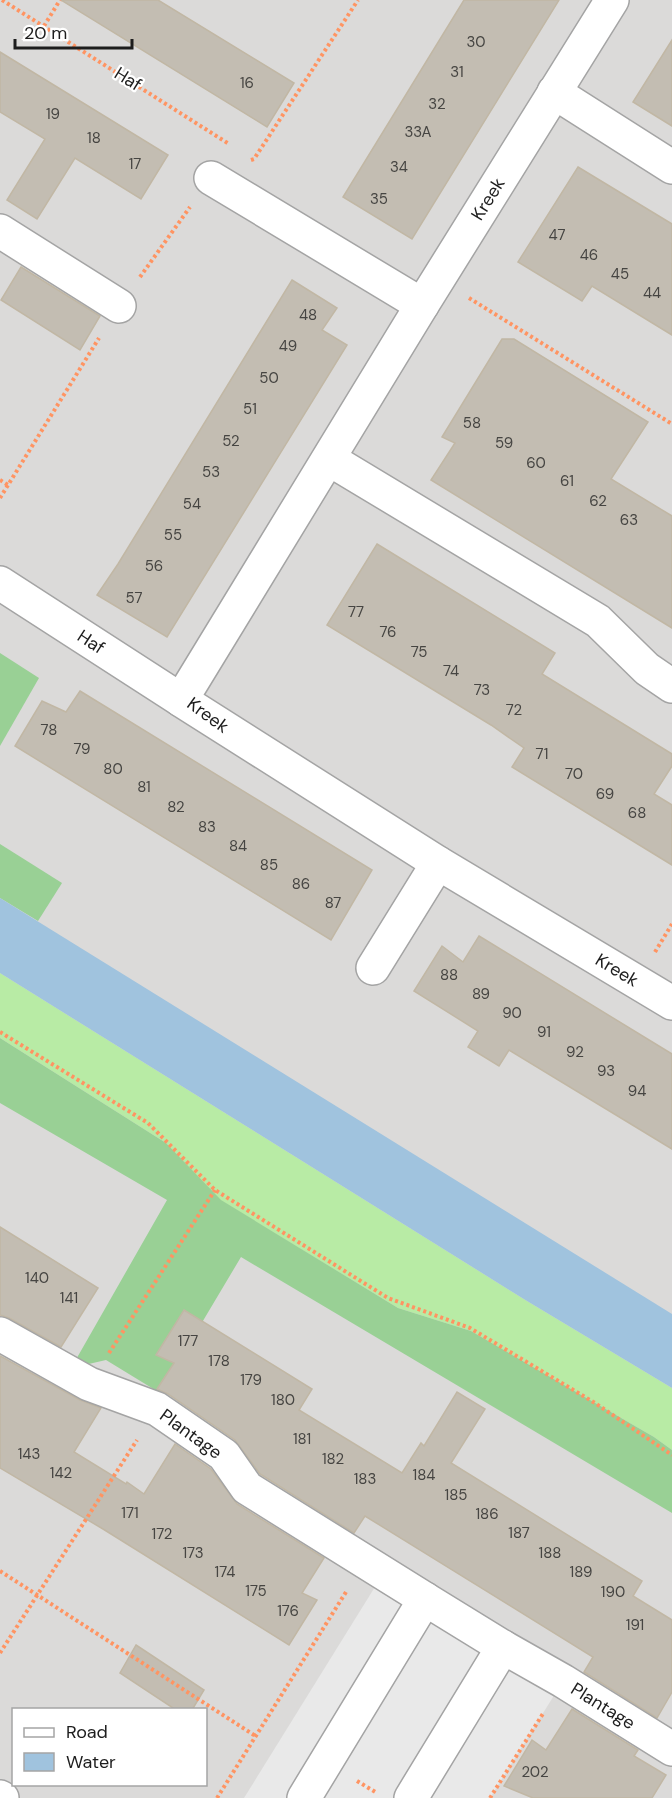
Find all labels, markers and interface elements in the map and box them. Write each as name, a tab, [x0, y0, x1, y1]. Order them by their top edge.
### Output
scale bar	[15, 12, 132, 50]
text: 20 m	[24, 21, 67, 45]
house number: 30	[466, 32, 486, 52]
street label: Haf	[110, 61, 146, 97]
house number: 31	[450, 62, 464, 82]
house number: 16	[240, 73, 254, 93]
house number: 32	[428, 94, 446, 114]
house number: 19	[46, 104, 60, 124]
house number: 33A	[404, 122, 432, 142]
house number: 18	[87, 128, 101, 148]
house number: 17	[129, 154, 141, 174]
house number: 34	[390, 157, 408, 177]
street label: Kreek	[466, 173, 510, 225]
house number: 35	[370, 189, 388, 209]
house number: 47	[548, 225, 566, 245]
house number: 46	[580, 245, 598, 265]
house number: 45	[611, 264, 629, 284]
house number: 44	[643, 283, 661, 303]
house number: 48	[299, 305, 317, 325]
house number: 49	[279, 336, 297, 356]
house number: 50	[259, 368, 279, 388]
house number: 51	[243, 399, 257, 419]
house number: 58	[463, 413, 481, 433]
house number: 52	[222, 431, 240, 451]
house number: 59	[495, 433, 513, 453]
house number: 60	[526, 453, 546, 473]
house number: 53	[202, 462, 220, 482]
house number: 61	[560, 471, 574, 491]
house number: 62	[589, 491, 607, 511]
house number: 54	[183, 494, 201, 514]
house number: 63	[620, 510, 638, 530]
house number: 55	[164, 525, 182, 545]
house number: 56	[145, 556, 163, 576]
house number: 57	[126, 588, 142, 608]
house number: 77	[348, 602, 364, 622]
house number: 76	[379, 622, 397, 642]
street label: Haf	[73, 624, 109, 660]
house number: 75	[411, 642, 427, 662]
house number: 74	[443, 661, 459, 681]
house number: 73	[474, 680, 490, 700]
street label: Kreek	[182, 692, 234, 738]
house number: 72	[506, 700, 522, 720]
house number: 78	[41, 720, 57, 740]
house number: 79	[73, 739, 91, 759]
house number: 71	[536, 744, 548, 764]
house number: 80	[103, 759, 123, 779]
house number: 70	[565, 764, 583, 784]
house number: 81	[137, 777, 151, 797]
house number: 69	[596, 784, 614, 804]
house number: 82	[167, 797, 185, 817]
house number: 68	[628, 803, 646, 823]
house number: 83	[198, 817, 216, 837]
house number: 84	[229, 836, 247, 856]
house number: 85	[260, 855, 278, 875]
house number: 86	[292, 874, 310, 894]
house number: 87	[325, 893, 341, 913]
street label: Kreek	[591, 948, 643, 992]
house number: 88	[440, 965, 458, 985]
house number: 89	[472, 984, 490, 1004]
house number: 90	[502, 1003, 522, 1023]
house number: 91	[537, 1022, 551, 1042]
house number: 92	[566, 1042, 584, 1062]
house number: 93	[597, 1061, 615, 1081]
house number: 94	[628, 1081, 646, 1101]
house number: 140	[25, 1268, 49, 1288]
house number: 141	[60, 1288, 78, 1308]
house number: 177	[178, 1331, 198, 1351]
house number: 178	[208, 1351, 230, 1371]
house number: 179	[240, 1370, 262, 1390]
house number: 180	[271, 1390, 295, 1410]
street label: Plantage	[155, 1403, 227, 1465]
house number: 181	[293, 1429, 311, 1449]
house number: 143	[18, 1444, 40, 1464]
house number: 182	[322, 1449, 344, 1469]
house number: 142	[50, 1463, 72, 1483]
house number: 184	[413, 1465, 435, 1485]
house number: 183	[354, 1469, 376, 1489]
house number: 185	[445, 1485, 467, 1505]
house number: 171	[121, 1503, 139, 1523]
house number: 186	[475, 1504, 499, 1524]
house number: 187	[508, 1523, 530, 1543]
house number: 172	[152, 1524, 172, 1544]
house number: 173	[182, 1543, 204, 1563]
house number: 188	[539, 1543, 561, 1563]
house number: 174	[215, 1562, 235, 1582]
house number: 189	[570, 1562, 592, 1582]
house number: 175	[245, 1581, 267, 1601]
house number: 190	[601, 1582, 625, 1602]
house number: 176	[277, 1601, 299, 1621]
house number: 191	[626, 1615, 644, 1635]
street label: Plantage	[566, 1677, 640, 1735]
legend	[12, 1708, 207, 1786]
text: Road	[66, 1720, 108, 1744]
text: Water	[66, 1750, 116, 1774]
house number: 202	[521, 1762, 549, 1782]

